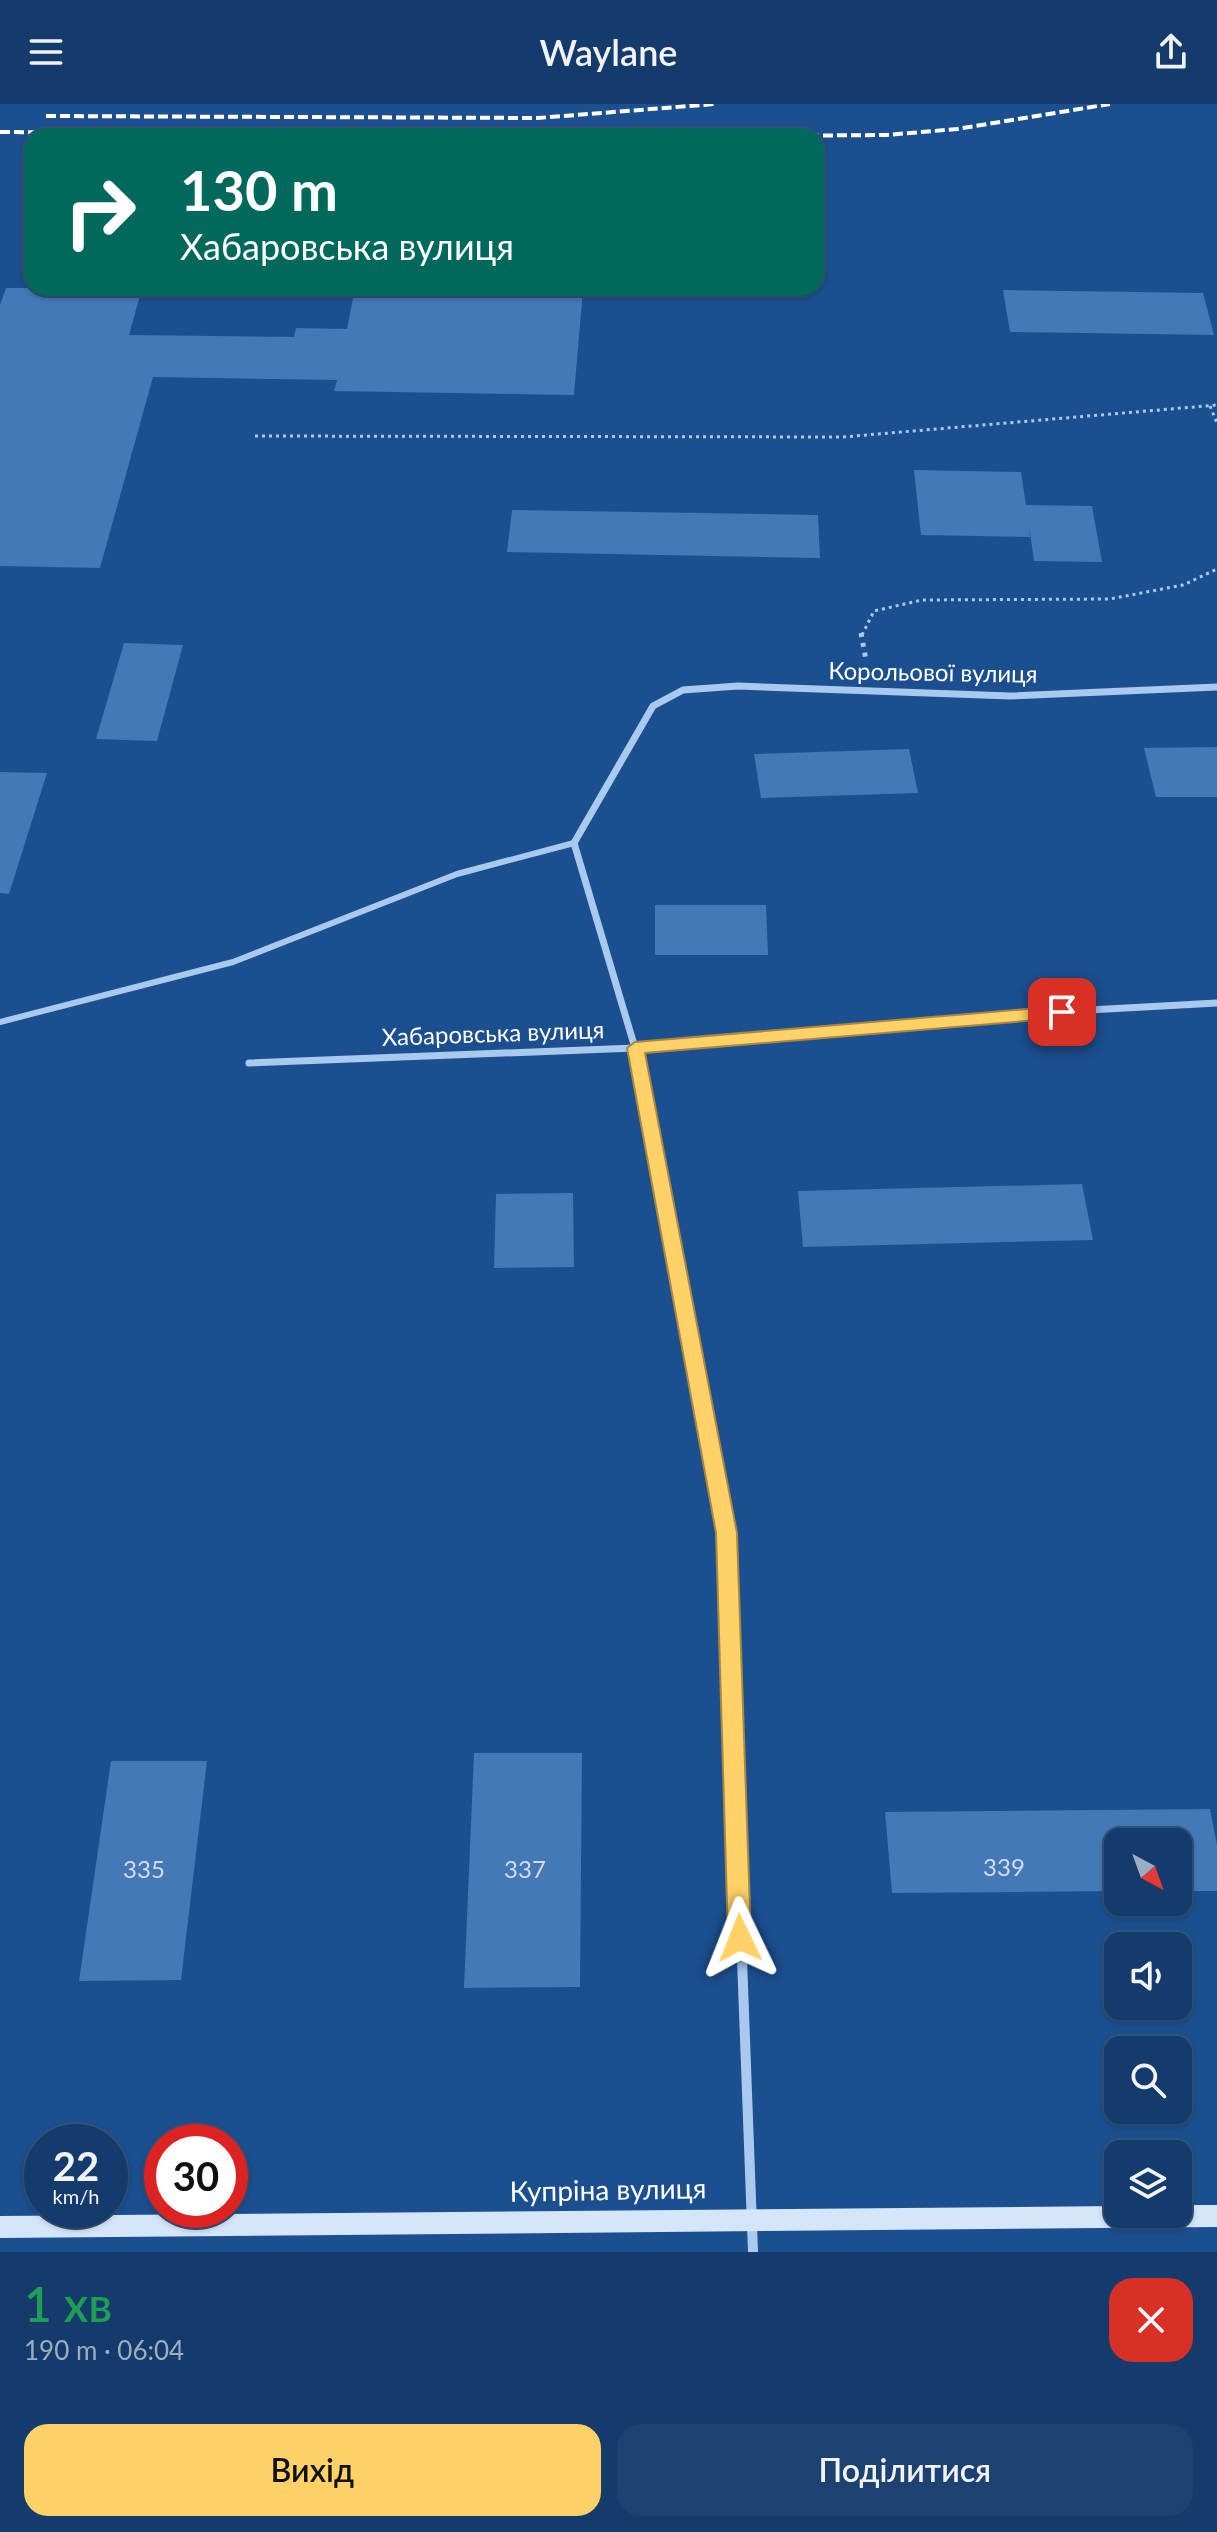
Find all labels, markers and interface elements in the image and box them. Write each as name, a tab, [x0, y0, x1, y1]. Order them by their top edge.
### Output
icon: menu	[24, 30, 68, 74]
text: Waylane	[540, 30, 677, 74]
icon: share	[1149, 30, 1193, 74]
text: 130 m	[180, 156, 338, 223]
icon: right	[48, 160, 152, 264]
text: Хабаровська вулиця	[180, 224, 514, 268]
street label: Корольової вулиця	[828, 655, 1038, 688]
pin	[1028, 978, 1096, 1046]
icon: arrive	[1040, 990, 1084, 1034]
street label: Хабаровська вулиця	[381, 1014, 605, 1051]
north arrow	[1104, 1828, 1192, 1916]
map controls	[1104, 1828, 1192, 2228]
house number: 339	[983, 1852, 1025, 1881]
house number: 335	[123, 1854, 165, 1883]
house number: 337	[504, 1854, 546, 1883]
position arrow	[698, 1896, 782, 1980]
button: sound	[1104, 1932, 1192, 2020]
button: search	[1104, 2036, 1192, 2124]
speed limit sign: 30	[144, 2124, 248, 2228]
button: layers	[1104, 2140, 1192, 2228]
text: 22	[53, 2142, 99, 2190]
street label: Купріна вулиця	[509, 2170, 707, 2208]
text: km/h	[53, 2184, 99, 2208]
text: 1 хв	[24, 2275, 112, 2332]
button: close	[1109, 2278, 1193, 2362]
text: 190 m · 06:04	[24, 2334, 184, 2366]
button: Вихід	[24, 2424, 601, 2516]
button: Поділитися	[617, 2424, 1193, 2516]

